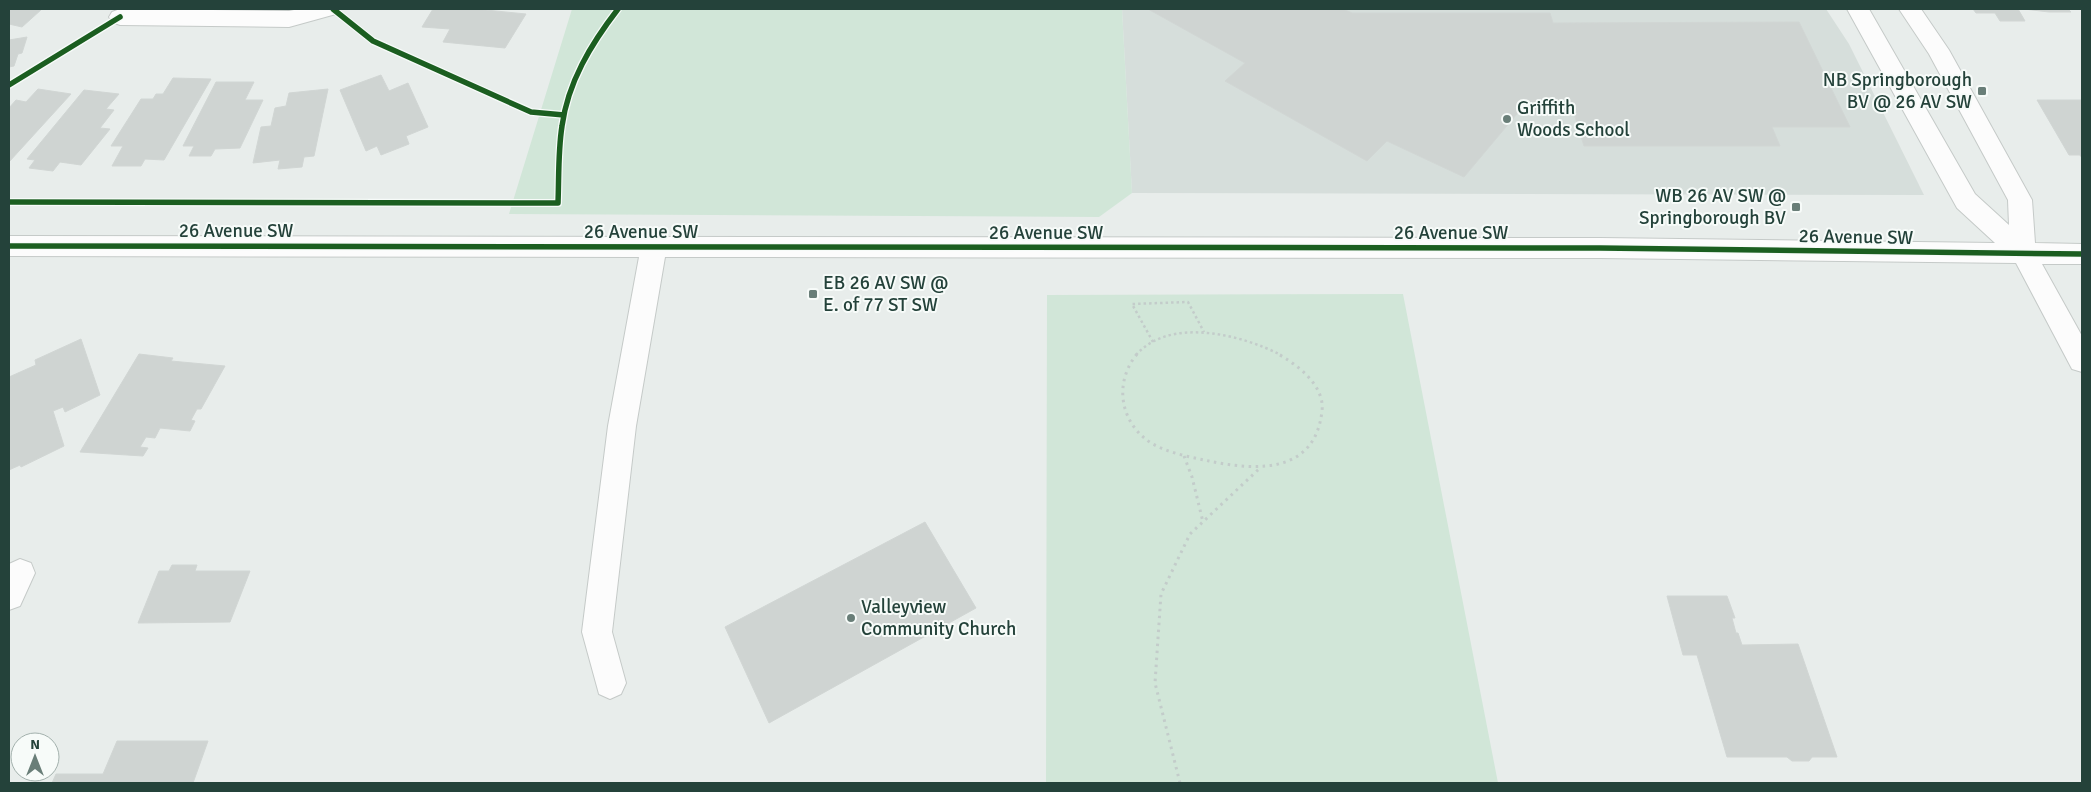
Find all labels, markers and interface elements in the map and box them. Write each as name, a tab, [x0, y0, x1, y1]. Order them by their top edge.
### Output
place label: NB Springborough BV @ 26 AV SW	[1823, 68, 1972, 114]
marker: NB Springborough BV @ 26 AV SW	[1976, 85, 1988, 97]
place label: Griffith Woods School	[1517, 96, 1630, 142]
marker: Griffith Woods School	[1501, 113, 1513, 125]
place label: WB 26 AV SW @ Springborough BV	[1639, 184, 1786, 230]
marker: WB 26 AV SW @ Springborough BV	[1790, 201, 1802, 213]
street label: 26 Avenue SW	[179, 219, 293, 243]
street label: 26 Avenue SW	[584, 220, 698, 244]
street label: 26 Avenue SW	[989, 221, 1103, 245]
street label: 26 Avenue SW	[1394, 221, 1508, 245]
street label: 26 Avenue SW	[1798, 224, 1914, 250]
place label: EB 26 AV SW @ E. of 77 ST SW	[823, 271, 948, 317]
marker: EB 26 AV SW @ E. of 77 ST SW	[807, 288, 819, 300]
place label: Valleyview Community Church	[861, 595, 1016, 641]
marker: Valleyview Community Church	[845, 612, 857, 624]
north arrow	[10, 732, 60, 782]
text: N	[30, 736, 40, 753]

